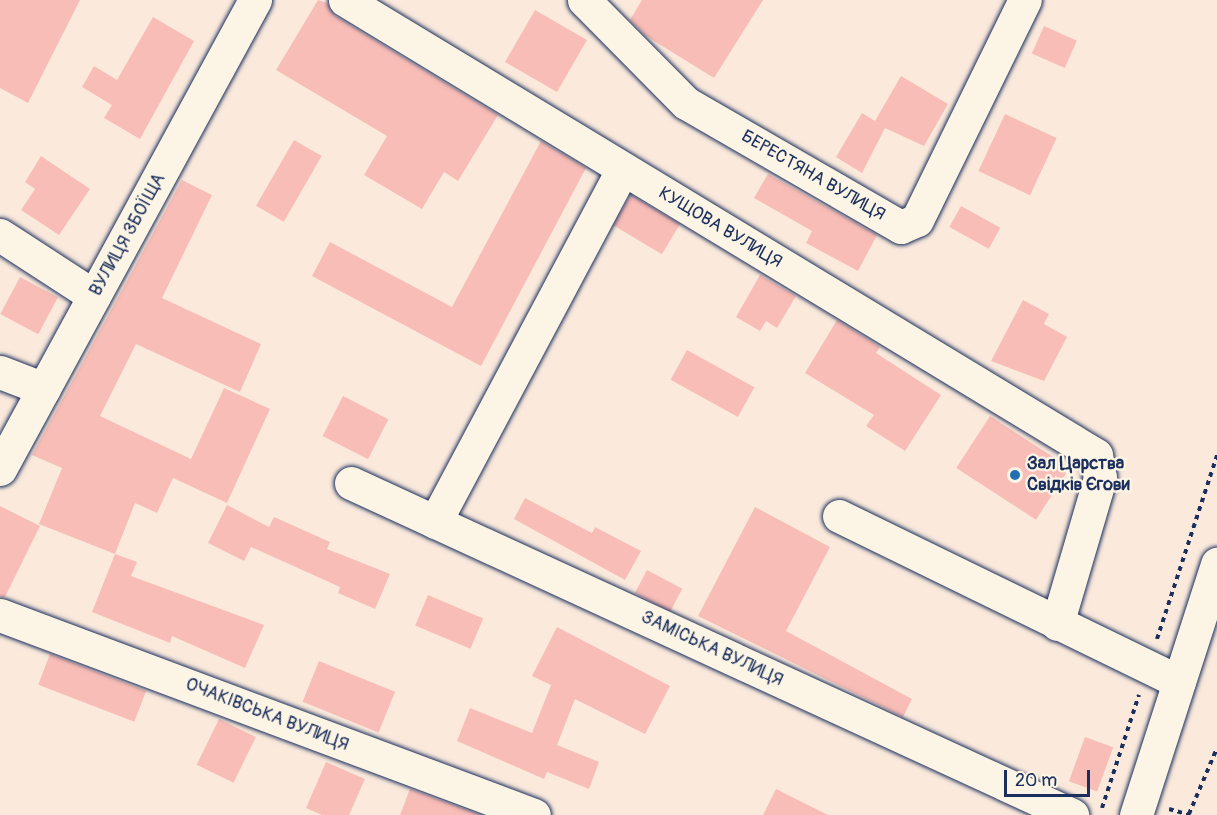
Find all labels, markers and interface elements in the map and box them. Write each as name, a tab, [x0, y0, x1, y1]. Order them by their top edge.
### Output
street label: БЕРЕСТЯНА ВУЛИЦЯ	[737, 126, 889, 226]
street label: ВУЛИЦЯ ЗБОЇЩА	[85, 170, 171, 300]
street label: КУЩОВА ВУЛИЦЯ	[654, 183, 786, 273]
place label: Зал Царства Свідків Єгови	[1027, 454, 1130, 496]
marker: Зал Царства Свідків Єгови	[1008, 468, 1022, 482]
street label: ЗАМІСЬКА ВУЛИЦЯ	[638, 607, 786, 691]
street label: ОЧАКІВСЬКА ВУЛИЦЯ	[182, 674, 352, 756]
scale bar	[1007, 758, 1092, 796]
text: 20 m	[1015, 769, 1057, 792]

